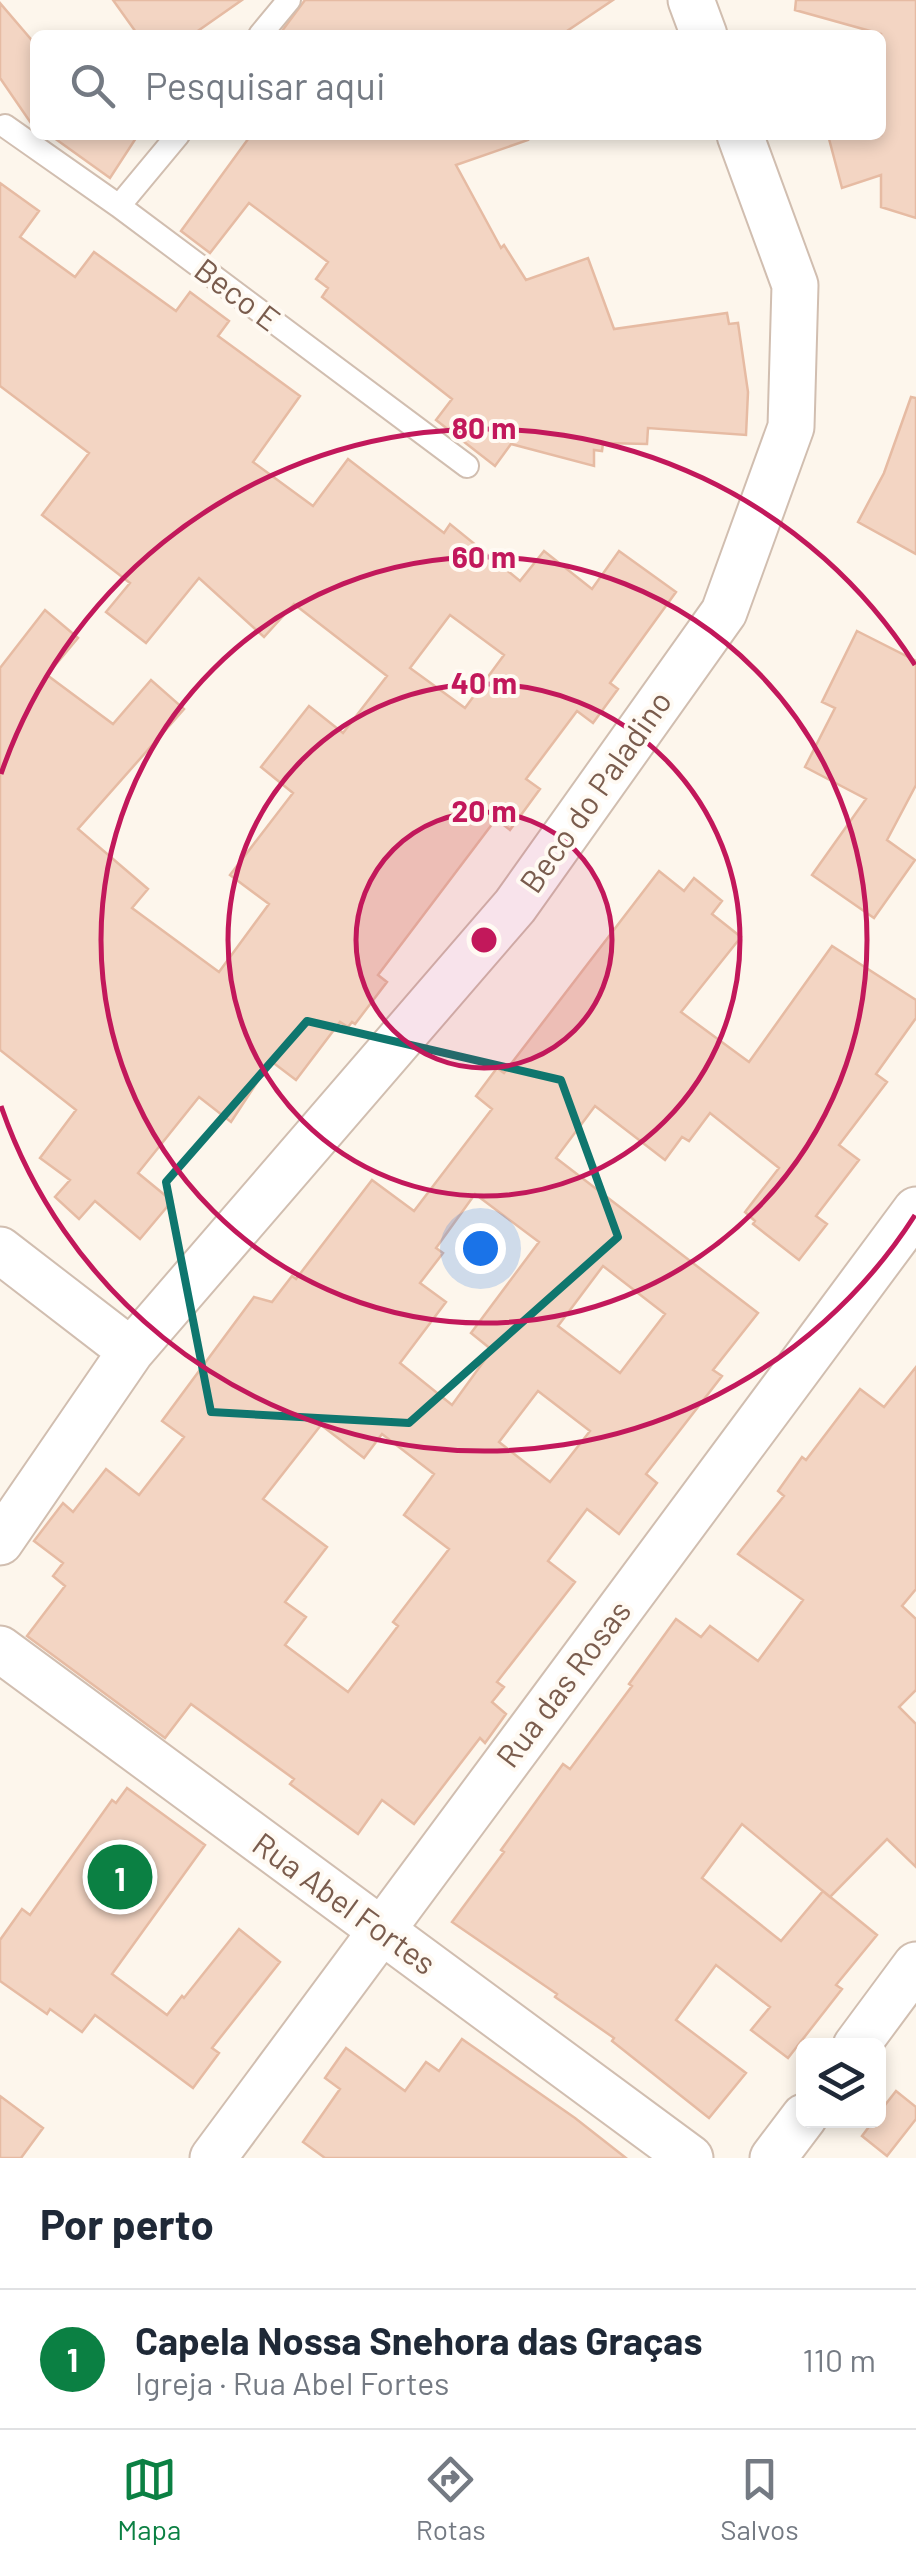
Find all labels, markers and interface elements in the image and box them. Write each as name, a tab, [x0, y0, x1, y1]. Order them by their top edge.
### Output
search box	[30, 30, 886, 140]
icon: search	[65, 58, 120, 113]
text: Pesquisar aqui	[145, 62, 386, 108]
street label: Beco E	[188, 249, 288, 338]
text: 80 m	[452, 409, 516, 445]
text: 60 m	[452, 538, 516, 574]
text: 40 m	[451, 664, 517, 700]
street label: Beco do Paladino	[511, 683, 678, 899]
text: 20 m	[452, 792, 516, 828]
centre of rings	[466, 922, 502, 958]
your location	[455, 1223, 506, 1274]
street label: Rua das Rosas	[487, 1592, 638, 1774]
street label: Rua Abel Fortes	[246, 1823, 444, 1981]
pin: 1	[88, 1840, 152, 1914]
map controls	[796, 2038, 886, 2128]
button: layers	[796, 2038, 886, 2128]
text: Por perto	[40, 2198, 214, 2248]
text: Capela Nossa Snehora das Graças	[135, 2317, 703, 2363]
text: 1	[67, 2340, 78, 2378]
text: 110 m	[803, 2340, 876, 2378]
text: Igreja · Rua Abel Fortes	[135, 2363, 449, 2401]
tab: Mapa	[117, 2452, 181, 2546]
tab: Rotas	[416, 2452, 486, 2546]
tab: Salvos	[720, 2452, 799, 2546]

